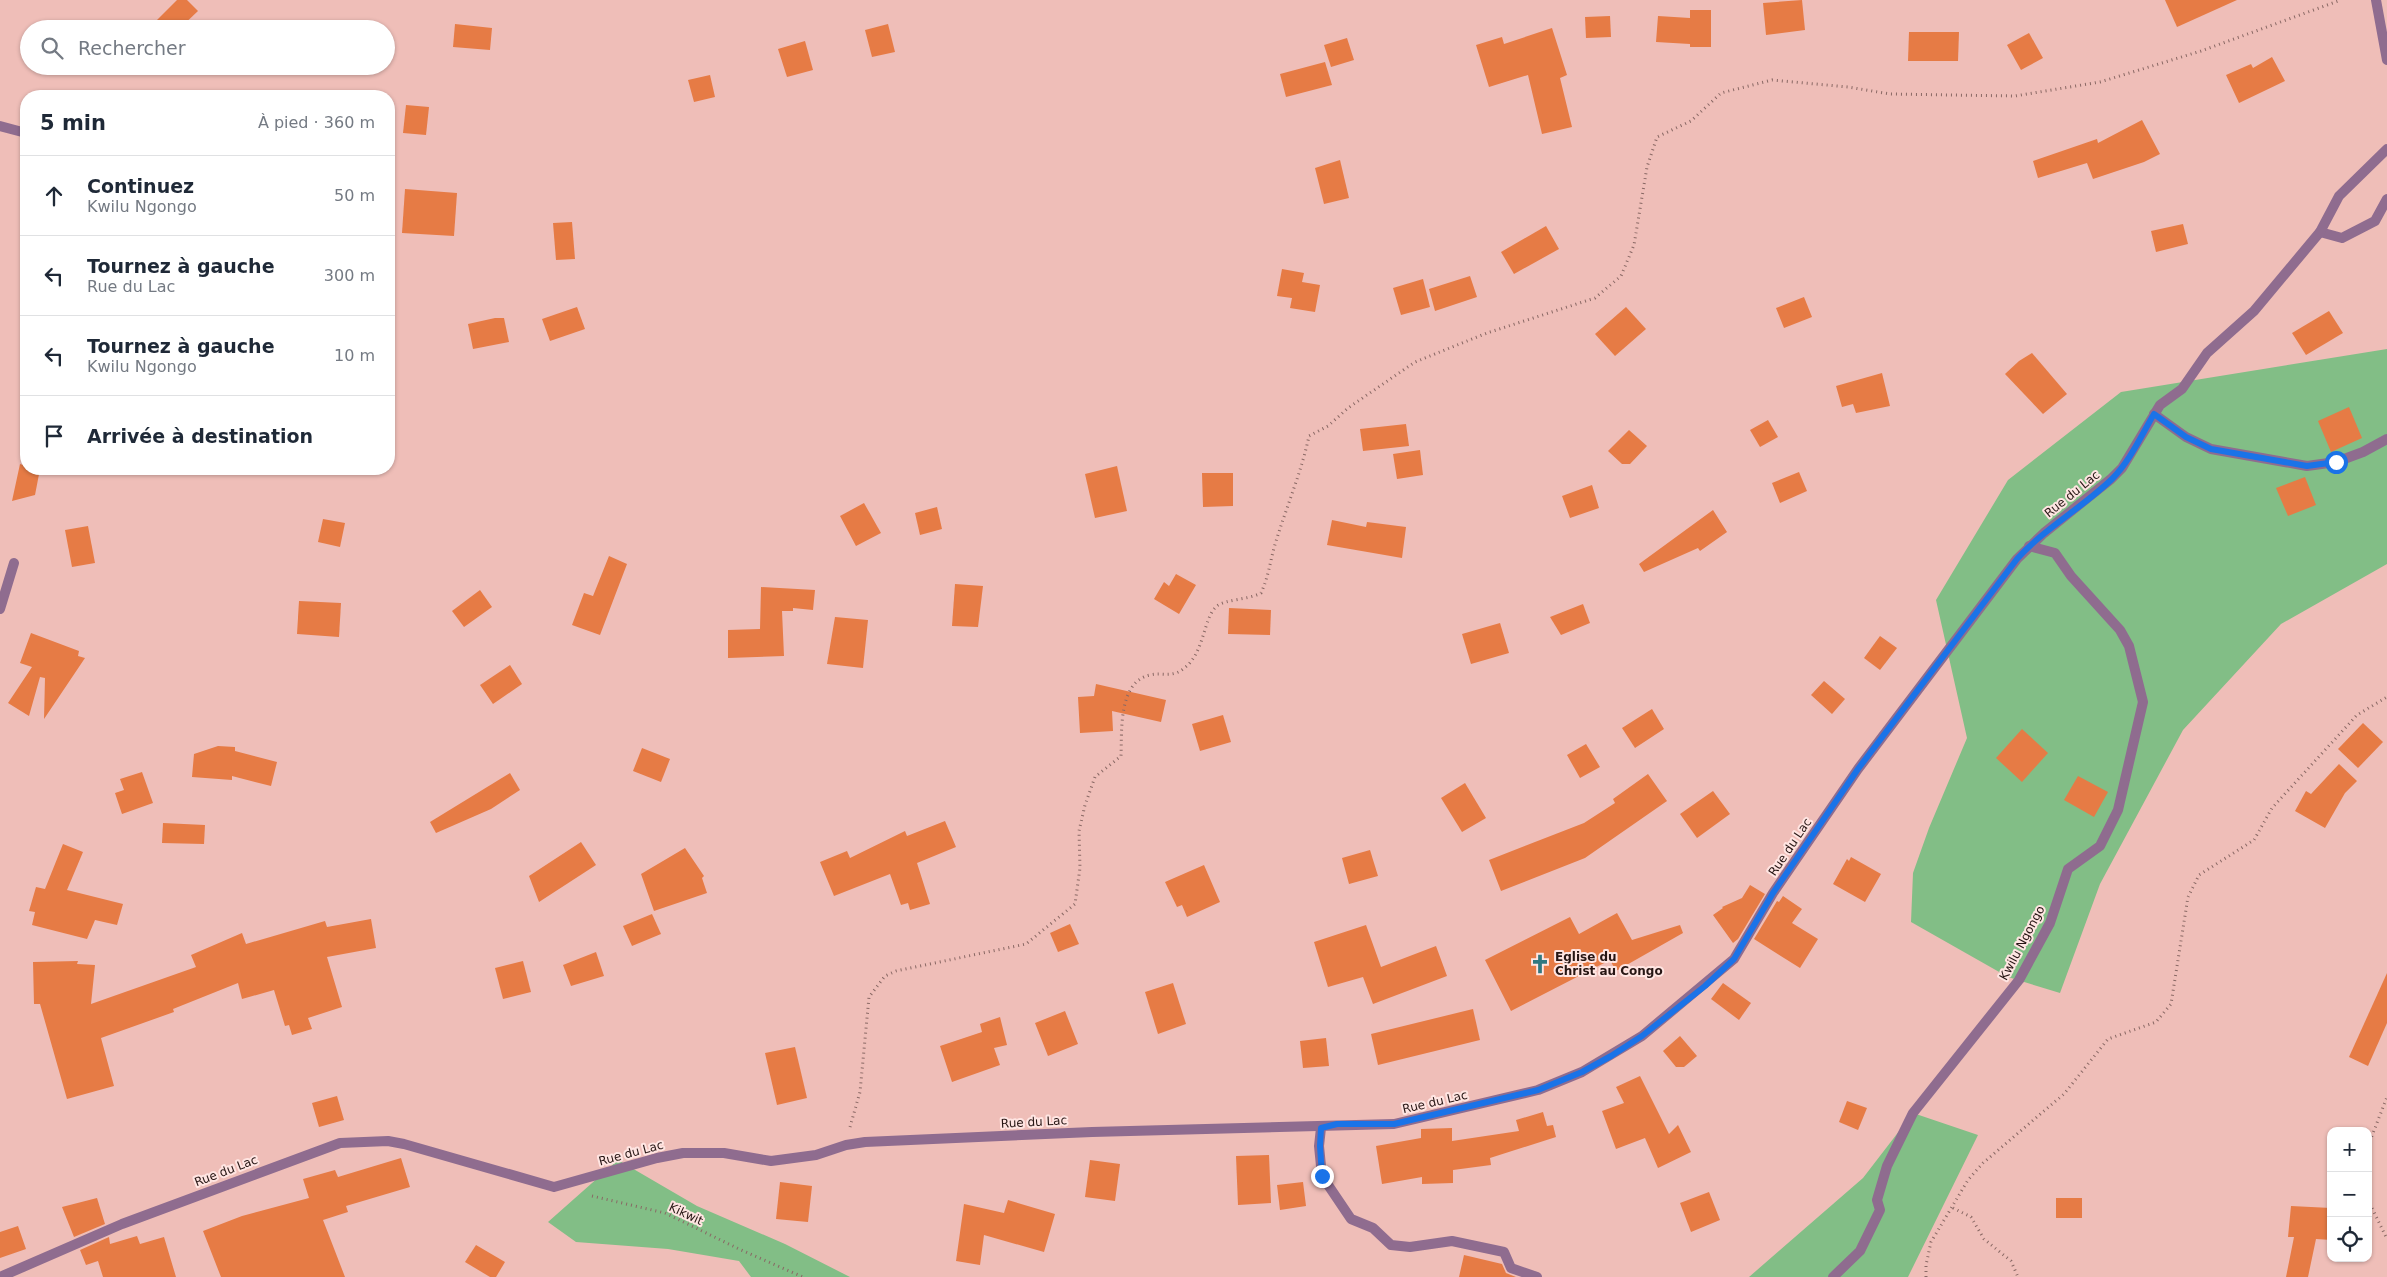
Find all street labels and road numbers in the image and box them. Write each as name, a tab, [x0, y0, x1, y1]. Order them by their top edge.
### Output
street label: Rue du Lac	[2042, 468, 2102, 520]
street label: Rue du Lac	[1766, 816, 1814, 878]
street label: Kwilu Ngongo	[1997, 903, 2047, 983]
street label: Rue du Lac	[1401, 1088, 1469, 1116]
street label: Rue du Lac	[1001, 1113, 1067, 1131]
street label: Rue du Lac	[597, 1138, 665, 1168]
street label: Rue du Lac	[193, 1153, 259, 1189]
street label: Kikwit	[667, 1200, 706, 1228]

